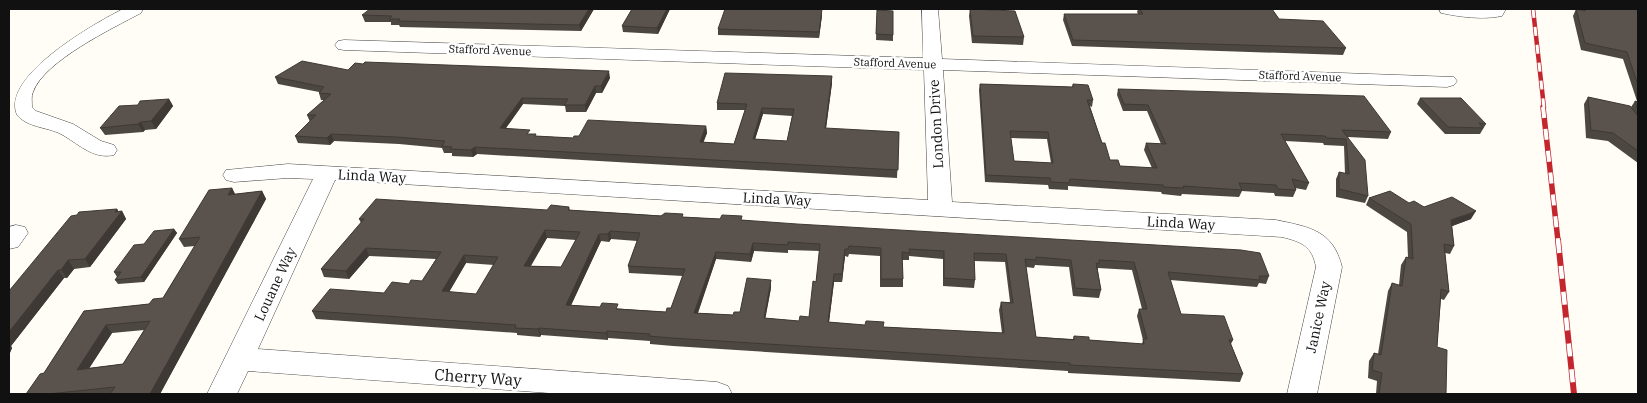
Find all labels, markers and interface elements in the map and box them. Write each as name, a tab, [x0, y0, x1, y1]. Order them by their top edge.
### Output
street label: Stafford Avenue	[448, 42, 532, 58]
street label: Stafford Avenue	[853, 55, 937, 71]
street label: Stafford Avenue	[1258, 68, 1342, 84]
street label: London Drive	[925, 79, 947, 169]
street label: Linda Way	[337, 165, 407, 187]
street label: Linda Way	[742, 188, 812, 210]
street label: Linda Way	[1146, 212, 1216, 234]
street label: Louane Way	[250, 244, 300, 324]
street label: Janice Way	[1302, 279, 1334, 355]
street label: Cherry Way	[434, 364, 523, 390]

